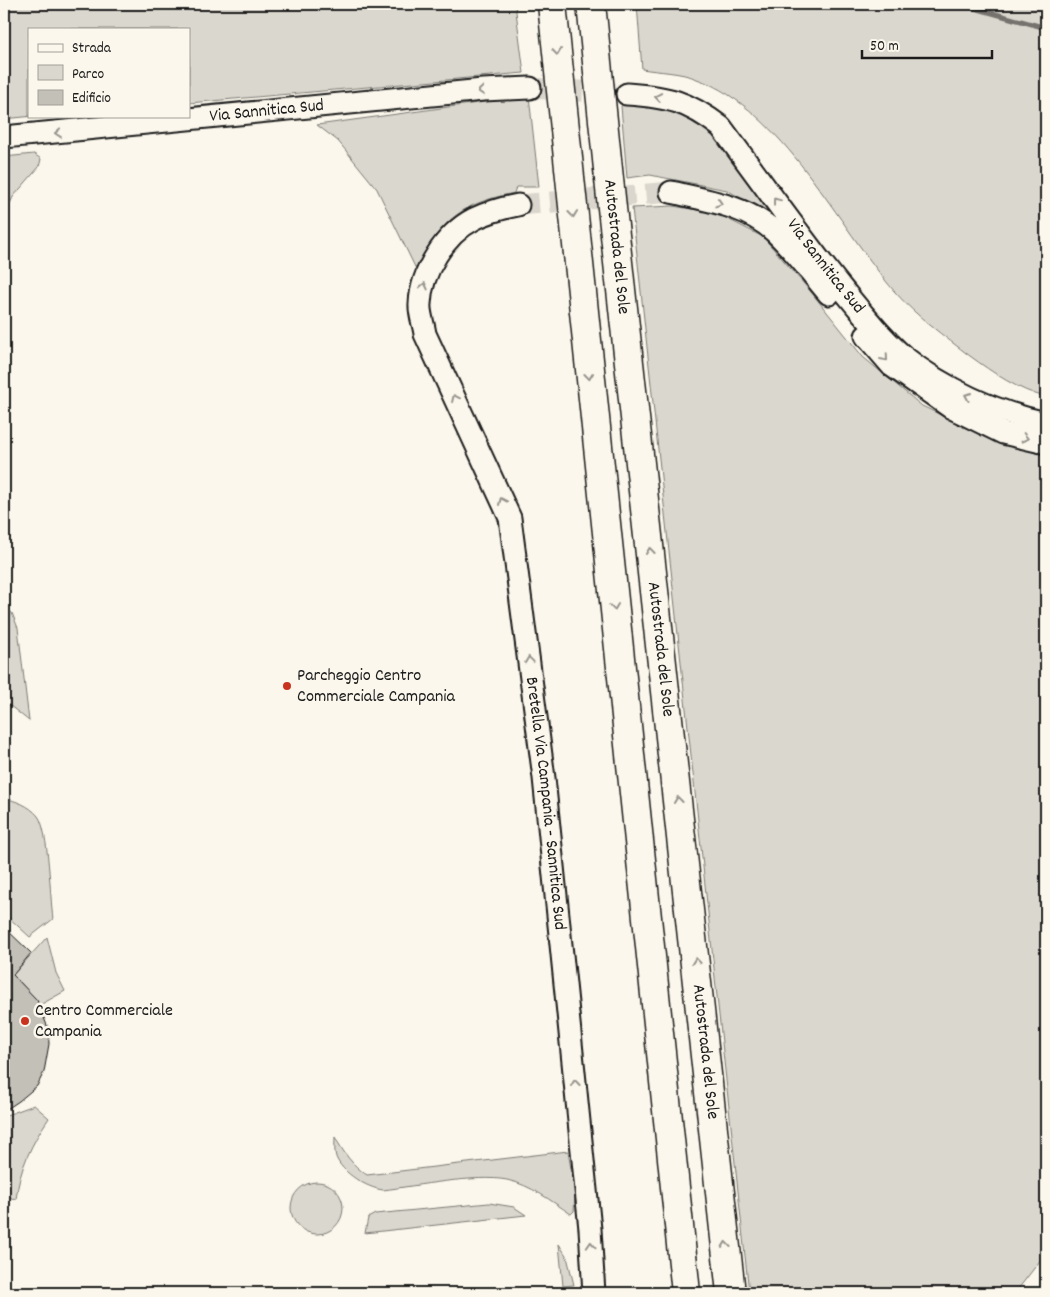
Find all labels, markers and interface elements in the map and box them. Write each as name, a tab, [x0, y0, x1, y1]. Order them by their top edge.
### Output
legend	[28, 28, 190, 118]
scale bar	[862, 28, 992, 60]
text: 50 m	[870, 36, 899, 58]
text: Strada	[72, 38, 112, 60]
one-way arrow	[551, 49, 562, 57]
text: Parco	[72, 64, 104, 86]
one-way arrow	[477, 85, 485, 96]
text: Edificio	[72, 88, 111, 110]
street label: Via Sannitica Sud	[208, 93, 325, 129]
one-way arrow	[654, 93, 663, 103]
one-way arrow	[54, 127, 62, 138]
street label: Autostrada del Sole	[597, 178, 636, 316]
one-way arrow	[714, 197, 722, 207]
one-way arrow	[773, 198, 781, 207]
one-way arrow	[567, 210, 578, 218]
street label: Via Sannitica Sud	[780, 214, 870, 319]
one-way arrow	[418, 282, 429, 291]
one-way arrow	[879, 353, 888, 362]
one-way arrow	[584, 372, 595, 380]
one-way arrow	[964, 391, 973, 402]
one-way arrow	[451, 394, 461, 403]
one-way arrow	[1020, 432, 1029, 443]
one-way arrow	[498, 497, 509, 506]
one-way arrow	[645, 547, 656, 555]
street label: Autostrada del Sole	[640, 580, 680, 718]
one-way arrow	[608, 603, 619, 611]
one-way arrow	[524, 656, 534, 665]
place label: Parcheggio Centro Commerciale Campania	[297, 664, 456, 710]
street label: Bretella Via Campania - Sannitica Sud	[518, 675, 572, 931]
marker: Parcheggio Centro Commerciale Campania	[281, 680, 293, 692]
one-way arrow	[673, 796, 684, 804]
one-way arrow	[691, 957, 702, 965]
street label: Autostrada del Sole	[685, 983, 725, 1121]
place label: Centro Commerciale Campania	[35, 999, 173, 1045]
marker: Centro Commerciale Campania	[19, 1015, 31, 1027]
one-way arrow	[570, 1079, 581, 1087]
one-way arrow	[586, 1240, 597, 1248]
one-way arrow	[721, 1240, 732, 1248]

